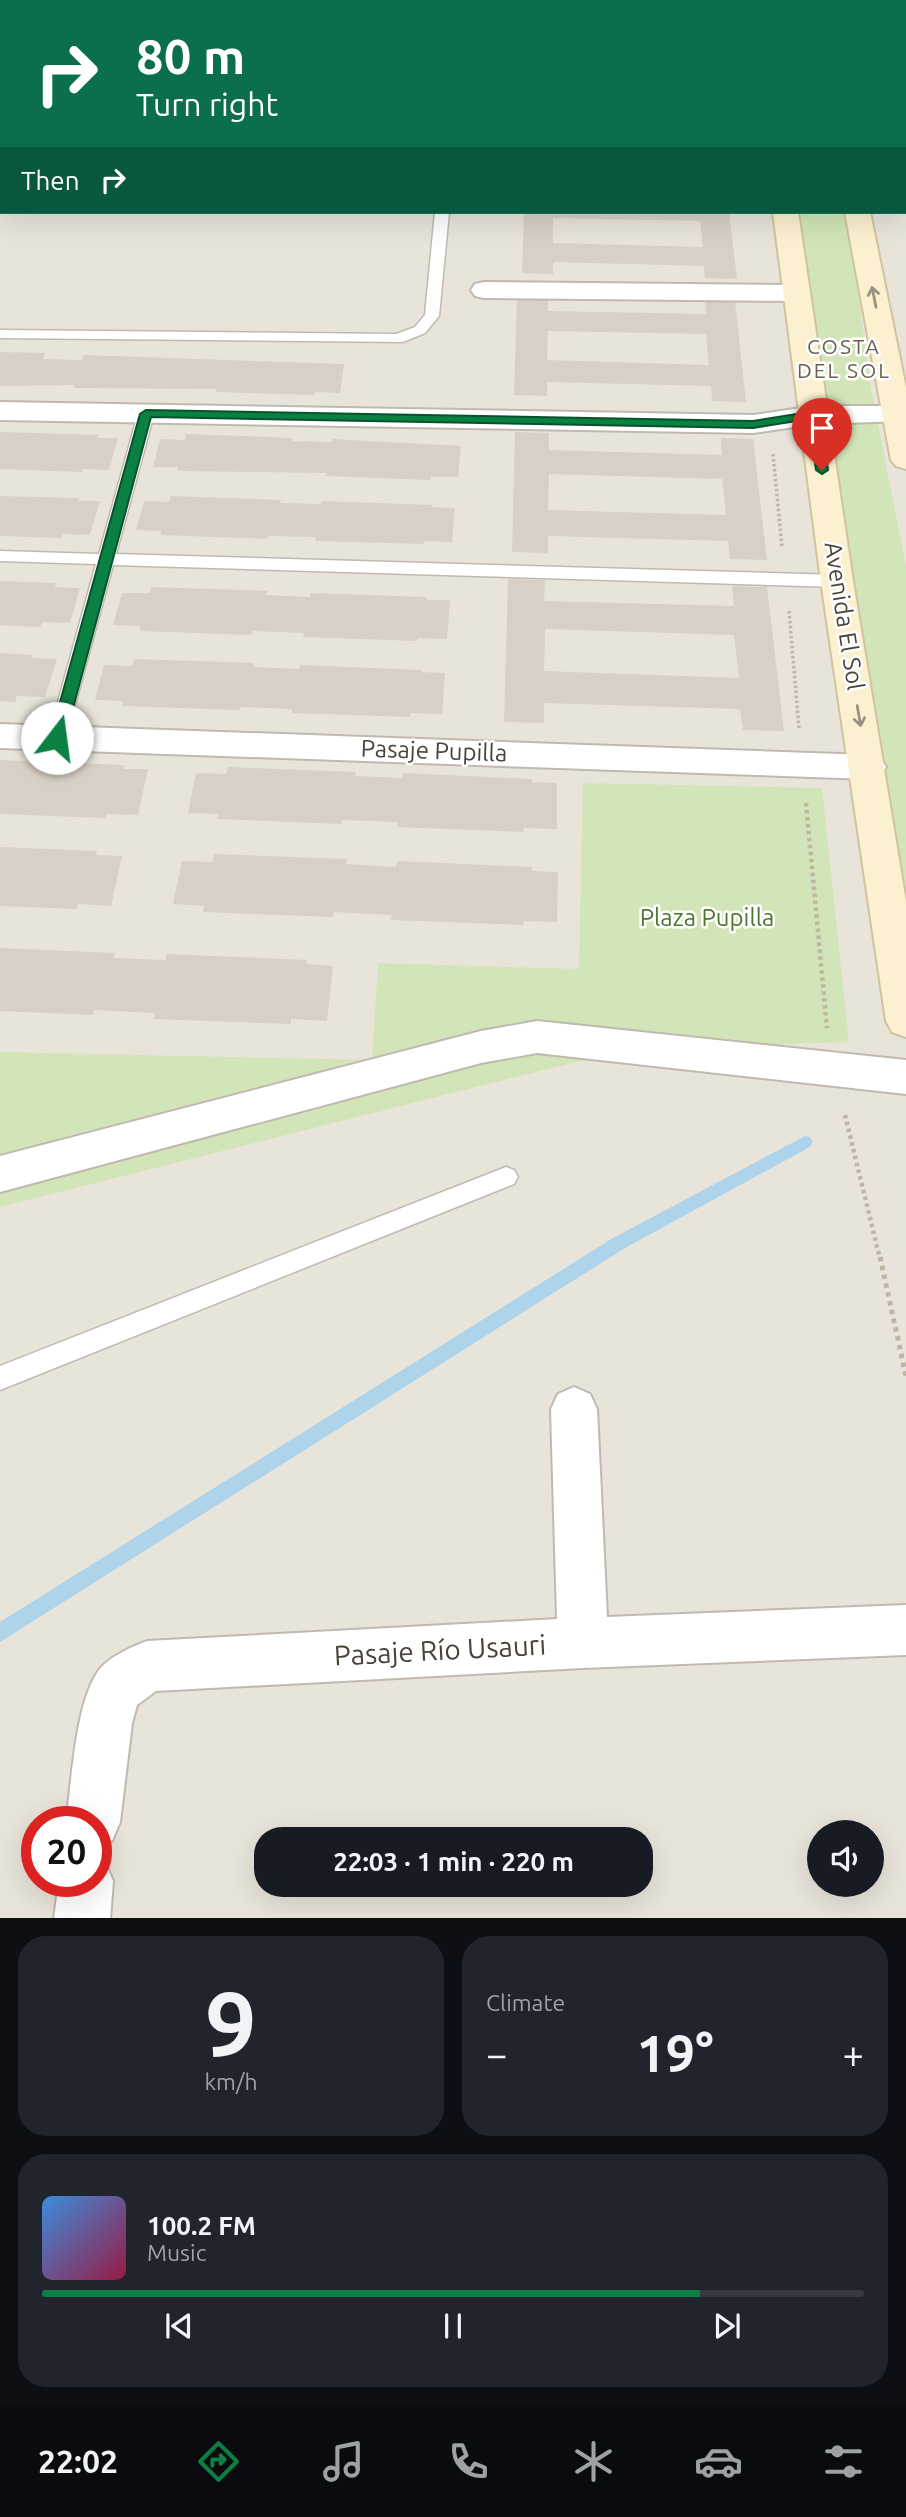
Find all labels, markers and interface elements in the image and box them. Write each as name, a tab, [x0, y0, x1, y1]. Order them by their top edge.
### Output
icon: right	[21, 28, 112, 119]
text: 80 m	[136, 28, 245, 83]
text: Turn right	[136, 86, 278, 122]
icon: right	[94, 161, 132, 199]
text: Then	[21, 166, 80, 195]
one-way arrow	[867, 286, 880, 309]
district label: COSTA DEL SOL	[797, 334, 891, 382]
pin	[792, 398, 852, 470]
icon: arrive	[803, 409, 841, 447]
street label: Avenida El Sol	[819, 540, 870, 692]
position arrow	[20, 701, 94, 775]
one-way arrow	[853, 704, 866, 726]
street label: Pasaje Pupilla	[360, 734, 508, 767]
park label: Plaza Pupilla	[640, 904, 774, 931]
street label: Pasaje Río Usauri	[333, 1628, 547, 1671]
speed limit sign: 20	[21, 1806, 112, 1897]
map controls	[807, 1820, 884, 1897]
button: sound	[807, 1820, 884, 1897]
text: 22:03 · 1 min · 220 m	[333, 1847, 574, 1876]
text: 9	[205, 1972, 257, 2074]
text: Climate	[486, 1990, 565, 2015]
text: 19°	[636, 2024, 714, 2082]
text: −	[486, 2033, 507, 2075]
text: +	[843, 2033, 864, 2075]
text: km/h	[204, 2069, 258, 2094]
text: 100.2 FM	[147, 2211, 256, 2240]
text: Music	[147, 2240, 206, 2265]
icon: previous	[160, 2307, 198, 2345]
icon: pause	[434, 2307, 472, 2345]
icon: next	[708, 2307, 746, 2345]
icon: directions	[194, 2437, 243, 2486]
icon: music	[319, 2437, 368, 2486]
icon: phone	[444, 2437, 493, 2486]
icon: climate	[569, 2437, 618, 2486]
icon: car	[694, 2437, 743, 2486]
icon: filters	[819, 2437, 868, 2486]
text: 22:02	[38, 2443, 118, 2479]

